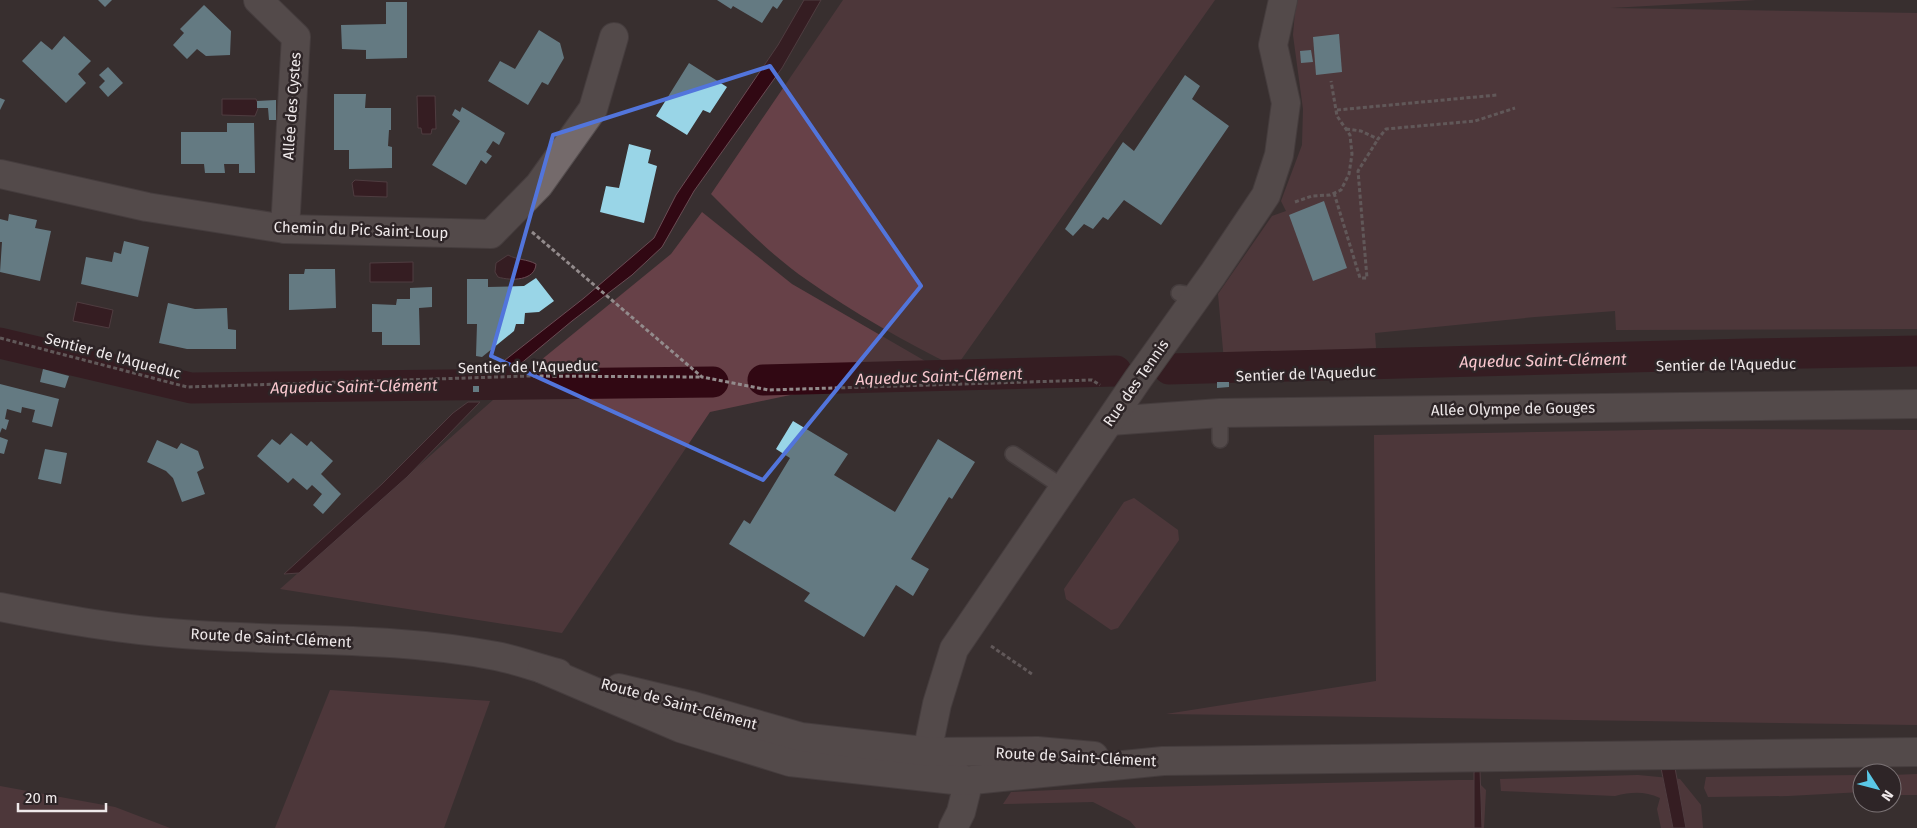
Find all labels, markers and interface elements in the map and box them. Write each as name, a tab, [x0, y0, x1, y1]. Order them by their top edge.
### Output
street label: Allée des Cystes	[279, 51, 305, 161]
street label: Chemin du Pic Saint-Loup	[273, 218, 449, 242]
street label: Sentier de l'Aqueduc	[43, 329, 183, 383]
street label: Rue des Tennis	[1099, 336, 1173, 430]
water label: Aqueduc Saint-Clément	[1458, 350, 1627, 371]
street label: Sentier de l'Aqueduc	[1656, 355, 1796, 375]
street label: Sentier de l'Aqueduc	[458, 357, 598, 377]
street label: Sentier de l'Aqueduc	[1236, 363, 1376, 385]
water label: Aqueduc Saint-Clément	[854, 364, 1023, 389]
water label: Aqueduc Saint-Clément	[269, 376, 438, 397]
street label: Allée Olympe de Gouges	[1431, 399, 1595, 419]
street label: Route de Saint-Clément	[190, 625, 352, 651]
street label: Route de Saint-Clément	[599, 674, 760, 734]
street label: Route de Saint-Clément	[995, 744, 1157, 770]
north arrow	[1852, 763, 1902, 813]
scale bar	[18, 780, 105, 812]
text: N	[1878, 787, 1897, 804]
text: 20 m	[25, 789, 58, 807]

